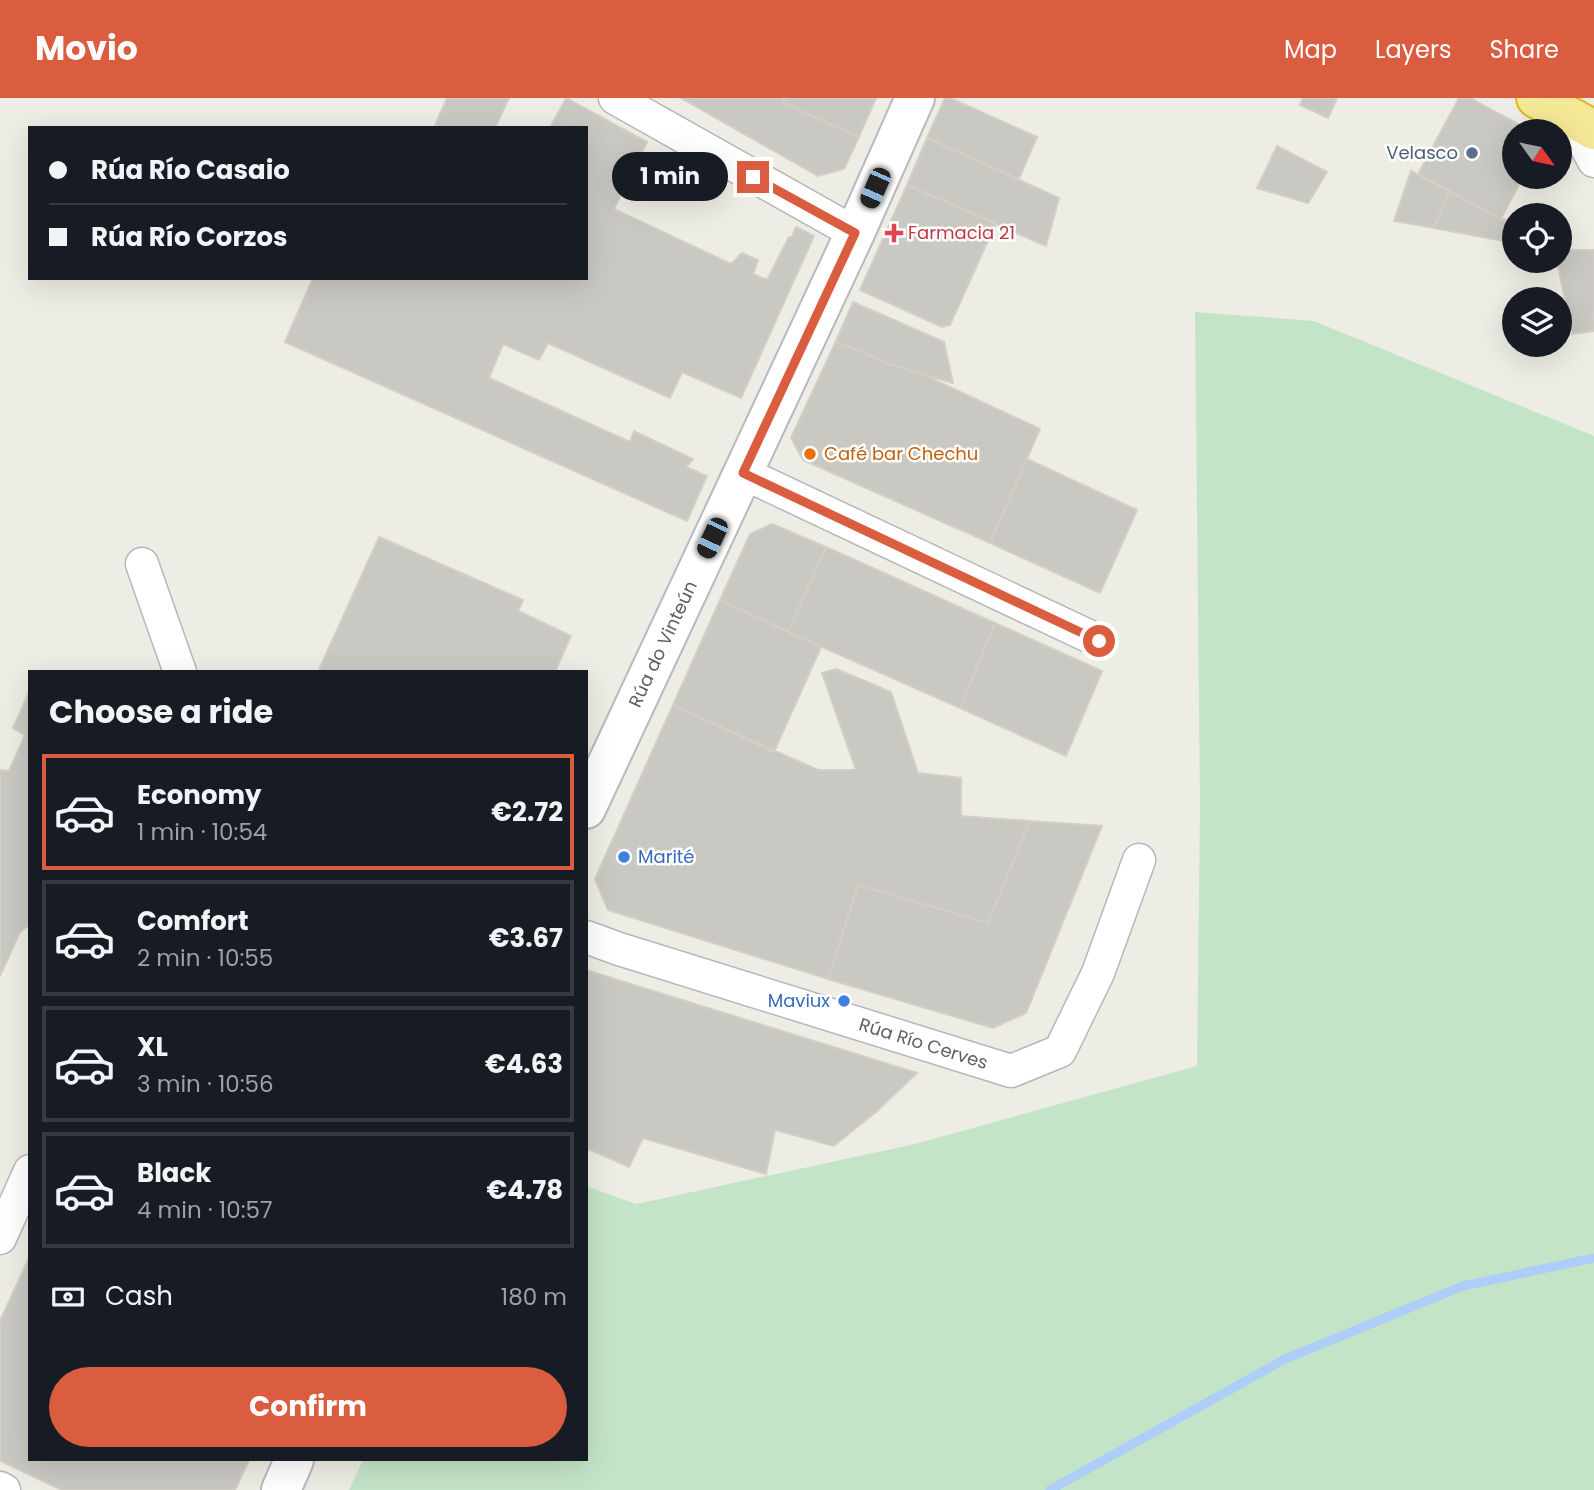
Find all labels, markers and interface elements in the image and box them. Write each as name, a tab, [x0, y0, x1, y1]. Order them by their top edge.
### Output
text: Movio	[35, 25, 138, 72]
text: Map	[1284, 33, 1337, 66]
text: Layers	[1375, 33, 1451, 66]
text: Share	[1489, 33, 1559, 66]
north arrow	[1502, 119, 1572, 189]
map controls	[1502, 119, 1572, 357]
place label: Velasco	[1386, 140, 1458, 165]
marker: Velasco	[1464, 145, 1480, 161]
text: Rúa Río Casaio	[91, 152, 290, 188]
callout: 1 min	[613, 153, 728, 202]
text: 1 min	[640, 160, 700, 192]
route end	[737, 161, 769, 193]
car	[857, 165, 894, 211]
button: locate	[1502, 203, 1572, 273]
text: Rúa Río Corzos	[91, 219, 287, 255]
place label: Farmacia 21	[908, 220, 1015, 245]
marker: Farmacia 21	[886, 225, 902, 241]
button: layers	[1502, 287, 1572, 357]
place label: Café bar Chechu	[824, 441, 978, 466]
marker: Café bar Chechu	[802, 446, 818, 462]
car	[694, 515, 731, 561]
street label: Rúa do Vinteún	[622, 577, 703, 711]
route start	[1083, 625, 1115, 657]
text: Choose a ride	[49, 689, 273, 734]
text: Economy	[137, 777, 261, 813]
icon: car	[53, 781, 116, 844]
text: €2.72	[491, 794, 563, 830]
text: 1 min · 10:54	[137, 816, 267, 848]
place label: Marité	[638, 844, 695, 869]
marker: Marité	[616, 849, 632, 865]
text: Comfort	[137, 903, 249, 939]
icon: car	[53, 907, 116, 970]
text: €3.67	[489, 920, 563, 956]
text: 2 min · 10:55	[137, 942, 273, 974]
place label: Maviux	[768, 988, 830, 1013]
marker: Maviux	[836, 993, 852, 1009]
street label: Rúa Río Cerves	[856, 1011, 991, 1075]
text: XL	[137, 1029, 168, 1065]
icon: car	[53, 1033, 116, 1096]
text: €4.63	[485, 1046, 563, 1082]
text: 3 min · 10:56	[137, 1068, 274, 1100]
text: Black	[137, 1155, 211, 1191]
icon: car	[53, 1159, 116, 1222]
text: €4.78	[487, 1172, 563, 1208]
text: 4 min · 10:57	[137, 1194, 273, 1226]
icon: cash	[49, 1278, 87, 1316]
text: Cash	[105, 1278, 173, 1314]
text: 180 m	[501, 1281, 567, 1313]
button: Confirm	[49, 1367, 567, 1447]

